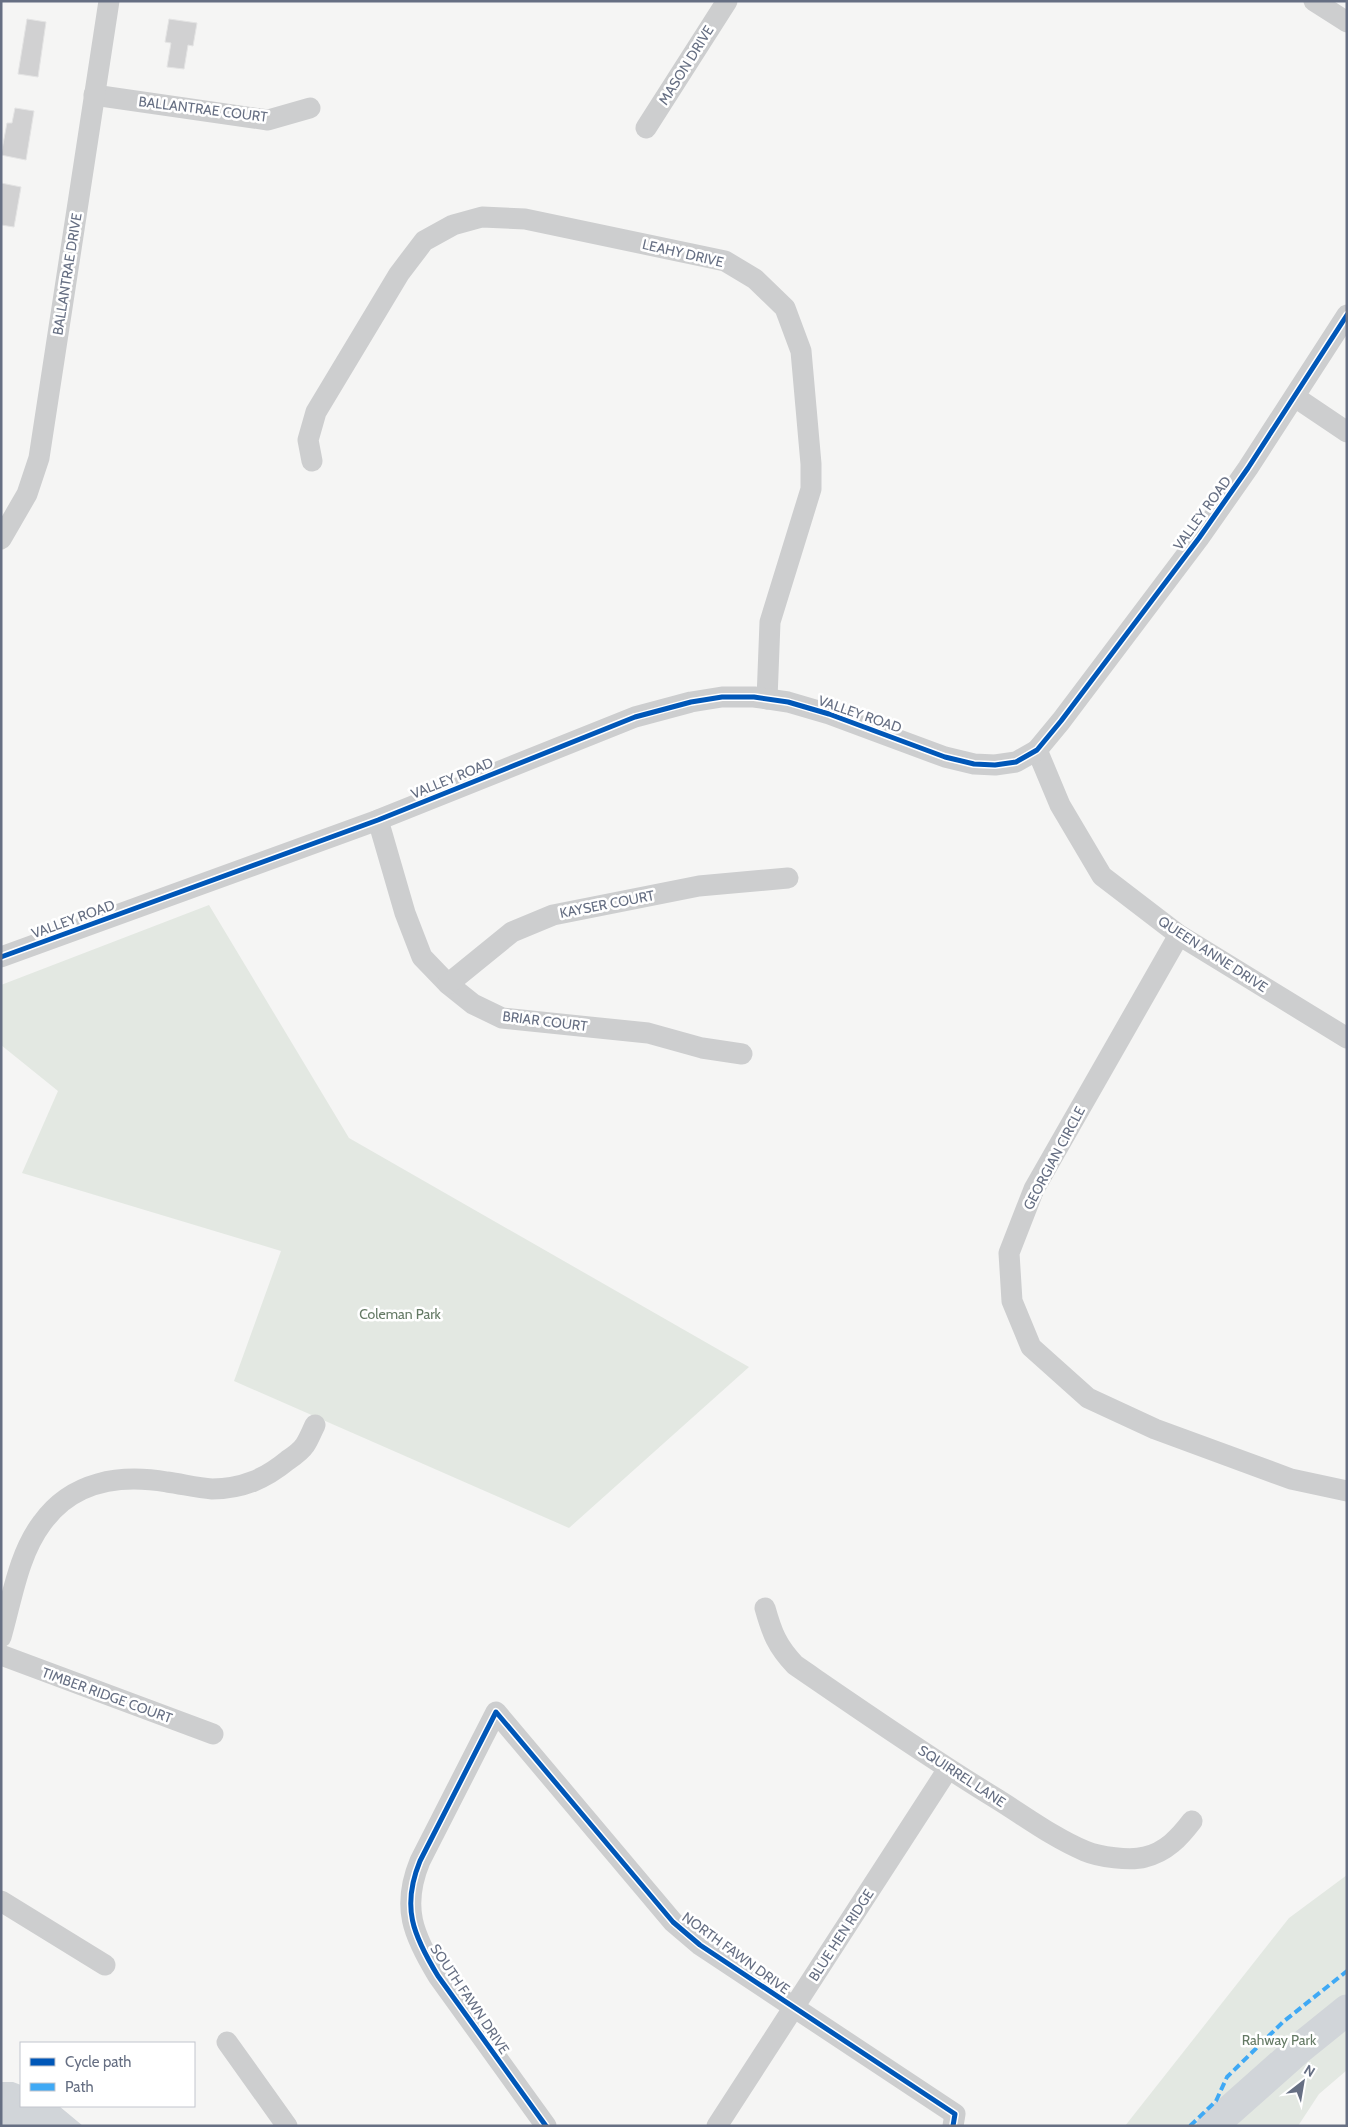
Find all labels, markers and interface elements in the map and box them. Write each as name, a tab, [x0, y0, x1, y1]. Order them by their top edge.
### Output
street label: MASON DRIVE	[654, 22, 718, 108]
street label: BALLANTRAE COURT	[137, 92, 269, 126]
street label: BALLANTRAE DRIVE	[48, 211, 86, 336]
street label: LEAHY DRIVE	[641, 235, 726, 271]
street label: VALLEY ROAD	[1169, 472, 1235, 554]
street label: VALLEY ROAD	[816, 691, 904, 737]
street label: VALLEY ROAD	[408, 753, 496, 803]
street label: KAYSER COURT	[558, 886, 656, 922]
street label: VALLEY ROAD	[29, 896, 117, 942]
street label: QUEEN ANNE DRIVE	[1155, 912, 1271, 996]
street label: BRIAR COURT	[501, 1007, 589, 1035]
street label: GEORGIAN CIRCLE	[1019, 1103, 1089, 1213]
park label: Coleman Park	[359, 1305, 442, 1323]
street label: TIMBER RIDGE COURT	[39, 1663, 175, 1727]
street label: SQUIRREL LANE	[915, 1741, 1009, 1811]
street label: BLUE HEN RIDGE	[805, 1885, 878, 1984]
street label: NORTH FAWN DRIVE	[679, 1908, 794, 1998]
street label: SOUTH FAWN DRIVE	[426, 1940, 514, 2058]
park label: Rahway Park	[1242, 2031, 1317, 2049]
legend	[20, 2042, 195, 2107]
text: Cycle path	[65, 2053, 131, 2071]
north arrow	[1278, 2057, 1328, 2107]
text: N	[1301, 2061, 1319, 2081]
text: Path	[65, 2078, 94, 2096]

